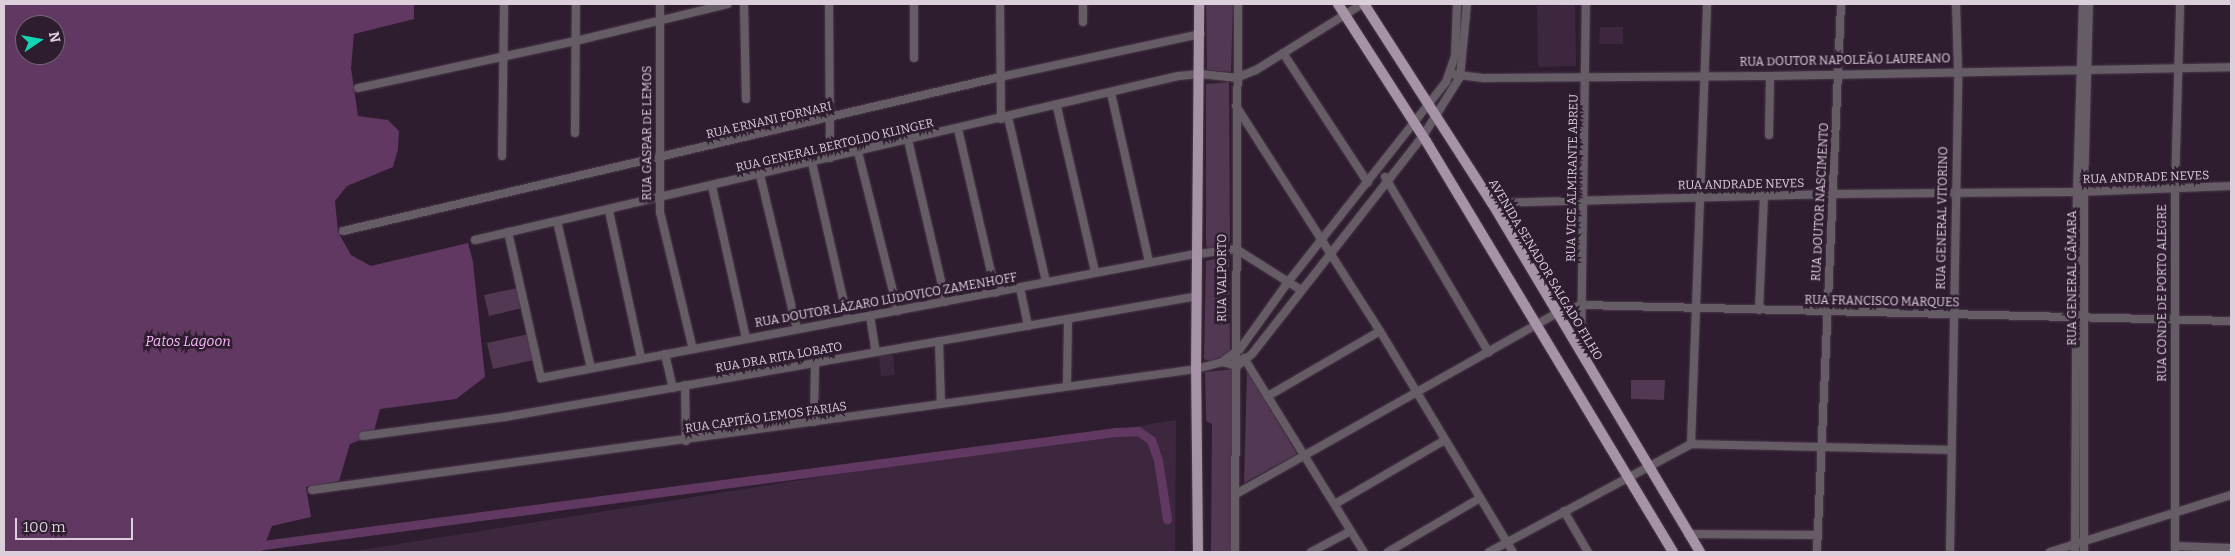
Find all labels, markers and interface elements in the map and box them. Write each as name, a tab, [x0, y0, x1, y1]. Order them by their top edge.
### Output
north arrow	[15, 15, 65, 65]
text: N	[45, 30, 64, 44]
street label: RUA DOUTOR NAPOLEÃO LAUREANO	[1739, 52, 1951, 70]
street label: RUA GASPAR DE LEMOS	[641, 65, 655, 201]
street label: RUA VICE ALMIRANTE ABREU	[1564, 94, 1582, 262]
street label: RUA ERNANI FORNARI	[705, 100, 833, 142]
street label: RUA GENERAL BERTOLDO KLINGER	[735, 116, 935, 176]
street label: RUA DOUTOR NASCIMENTO	[1810, 122, 1832, 282]
street label: RUA GENERAL VITORINO	[1935, 146, 1951, 290]
street label: RUA ANDRADE NEVES	[2082, 169, 2210, 187]
street label: AVENIDA SENADOR SALGADO FILHO	[1485, 177, 1605, 363]
street label: RUA ANDRADE NEVES	[1677, 177, 1805, 193]
street label: RUA CONDE DE PORTO ALEGRE	[2156, 204, 2170, 382]
street label: RUA GENERAL CÂMARA	[2066, 210, 2080, 346]
street label: RUA VALPORTO	[1216, 234, 1230, 322]
street label: RUA DOUTOR LÁZARO LUDOVICO ZAMENHOFF	[754, 271, 1018, 331]
street label: RUA FRANCISCO MARQUES	[1804, 293, 1960, 311]
water label: Patos Lagoon	[145, 334, 231, 350]
street label: RUA DRA RITA LOBATO	[714, 340, 844, 376]
street label: RUA CAPITÃO LEMOS FARIAS	[684, 400, 848, 436]
scale bar	[18, 508, 135, 540]
text: 100 m	[23, 518, 66, 536]

